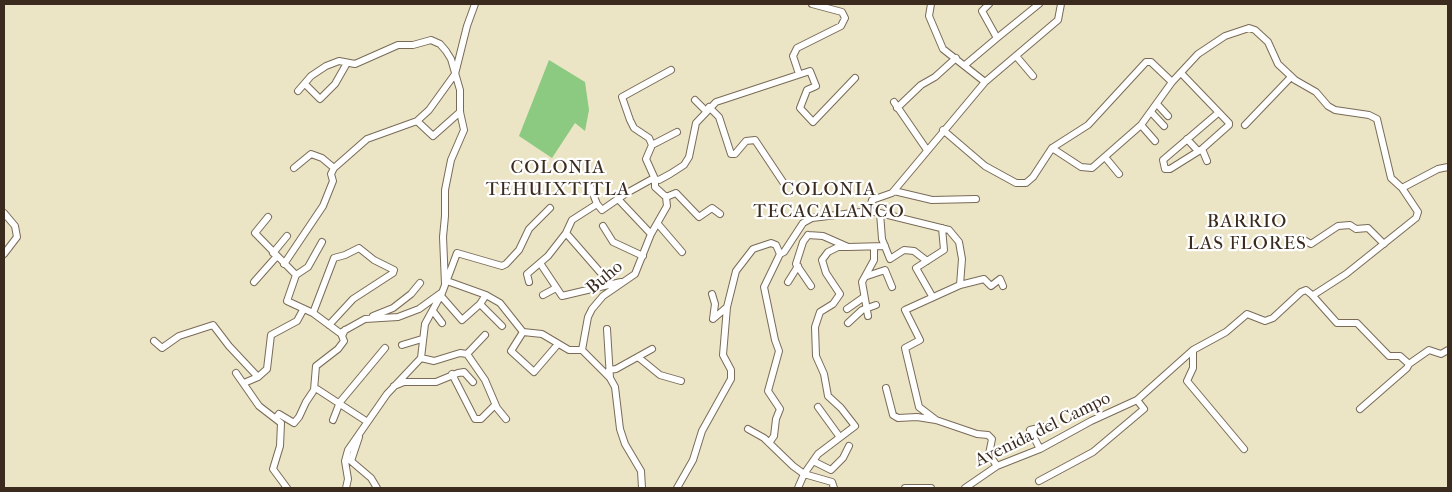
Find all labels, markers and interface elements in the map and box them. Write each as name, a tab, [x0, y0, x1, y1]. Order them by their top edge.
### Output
district label: COLONIA TEHUIXTITLA	[484, 157, 632, 201]
district label: COLONIA TECACALANCO	[752, 179, 906, 223]
district label: BARRIO LAS FLORES	[1186, 211, 1308, 255]
street label: Buho	[582, 257, 628, 299]
street label: Avenida del Campo	[972, 388, 1114, 472]

